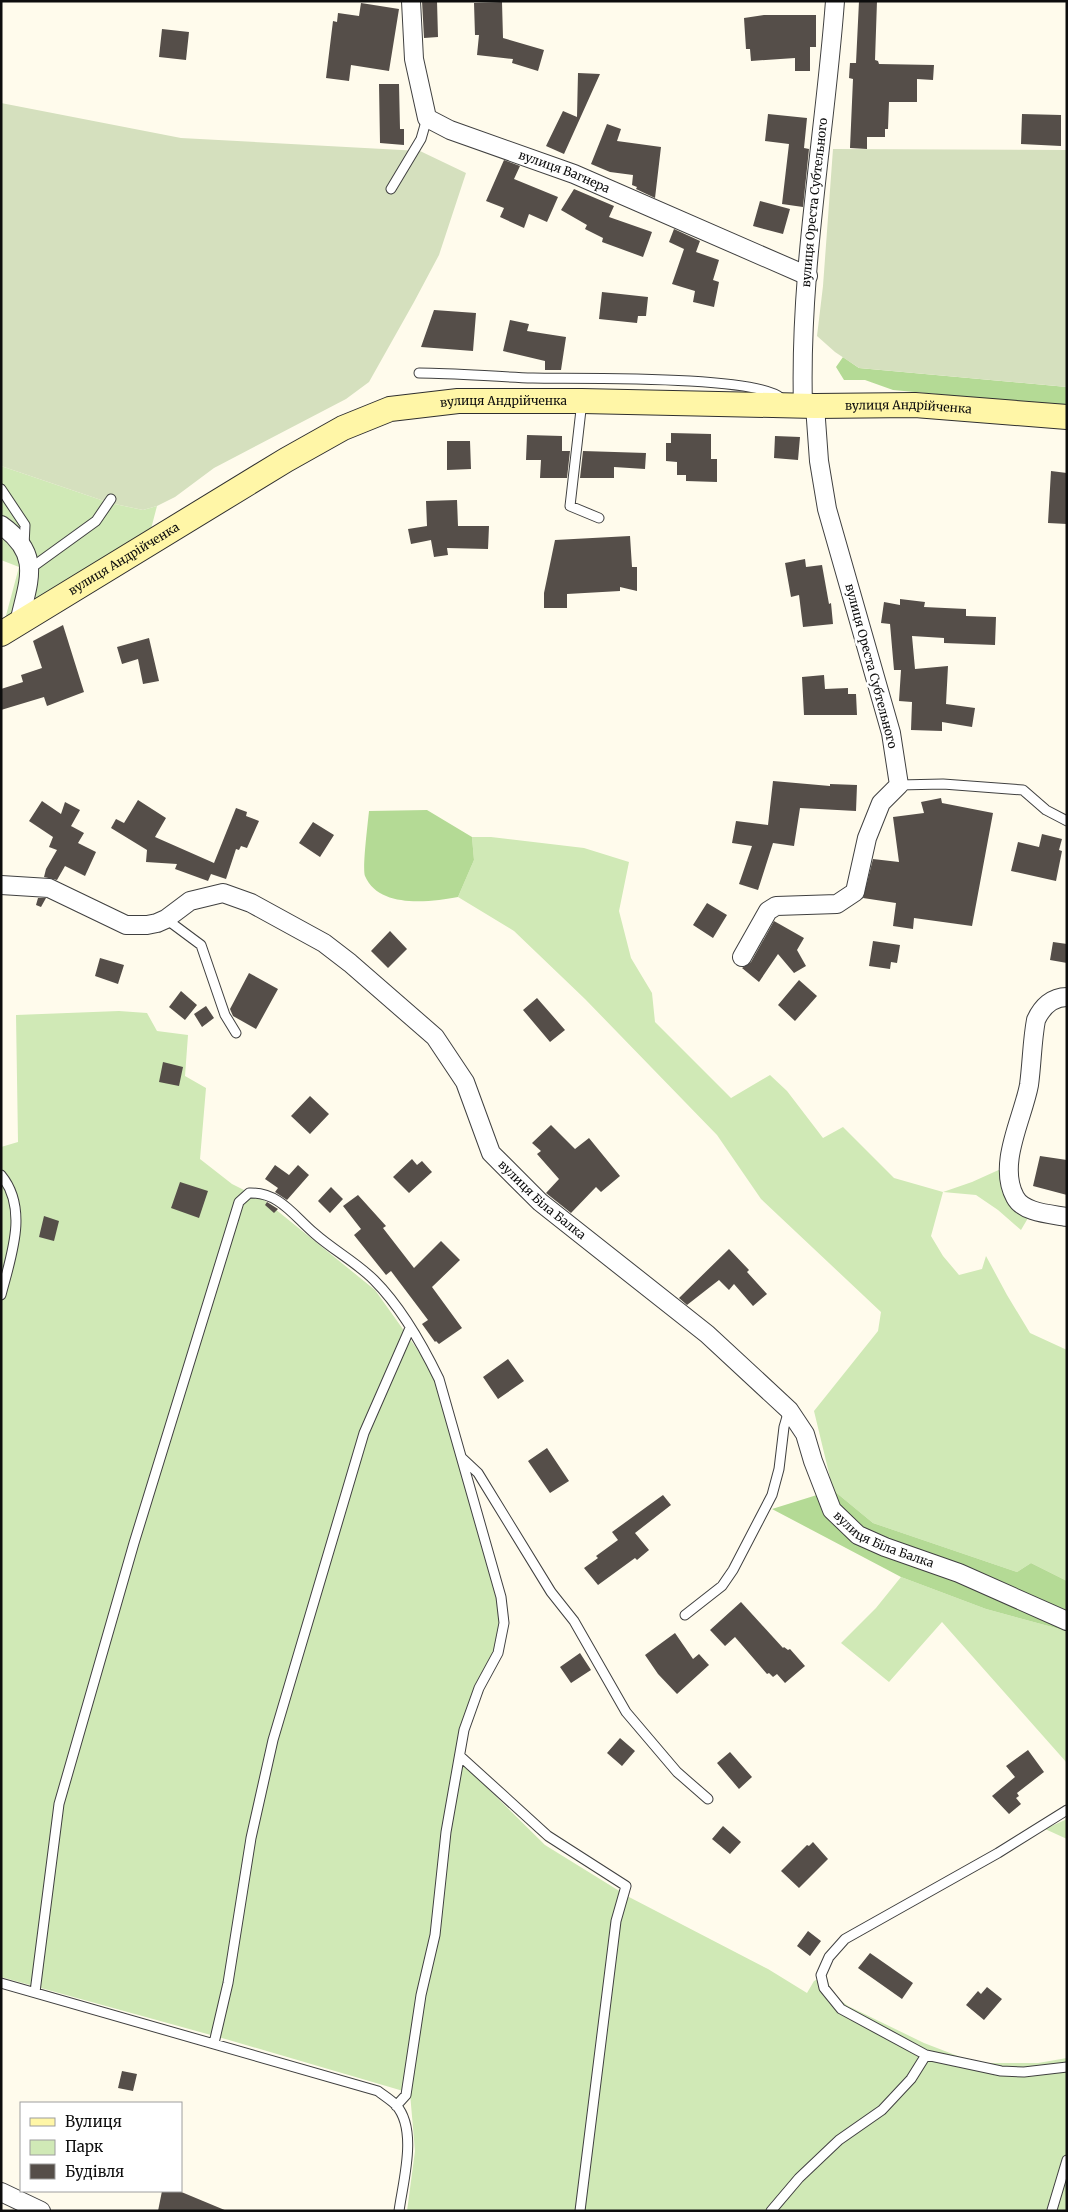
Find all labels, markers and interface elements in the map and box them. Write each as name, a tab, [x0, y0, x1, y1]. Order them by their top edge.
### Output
street label: вулиця Ореста Субтельного	[798, 117, 830, 288]
street label: вулиця Вагнера	[517, 147, 613, 196]
street label: вулиця Андрійченка	[439, 393, 568, 410]
street label: вулиця Андрійченка	[845, 397, 973, 417]
street label: вулиця Андрійченка	[66, 519, 182, 598]
street label: вулиця Ореста Субтельного	[842, 582, 901, 750]
street label: вулиця Біла Балка	[495, 1157, 589, 1243]
street label: вулиця Біла Балка	[831, 1508, 936, 1571]
legend	[20, 2102, 182, 2192]
text: Вулиця	[65, 2112, 122, 2131]
text: Парк	[65, 2137, 104, 2156]
text: Будівля	[65, 2162, 124, 2181]

